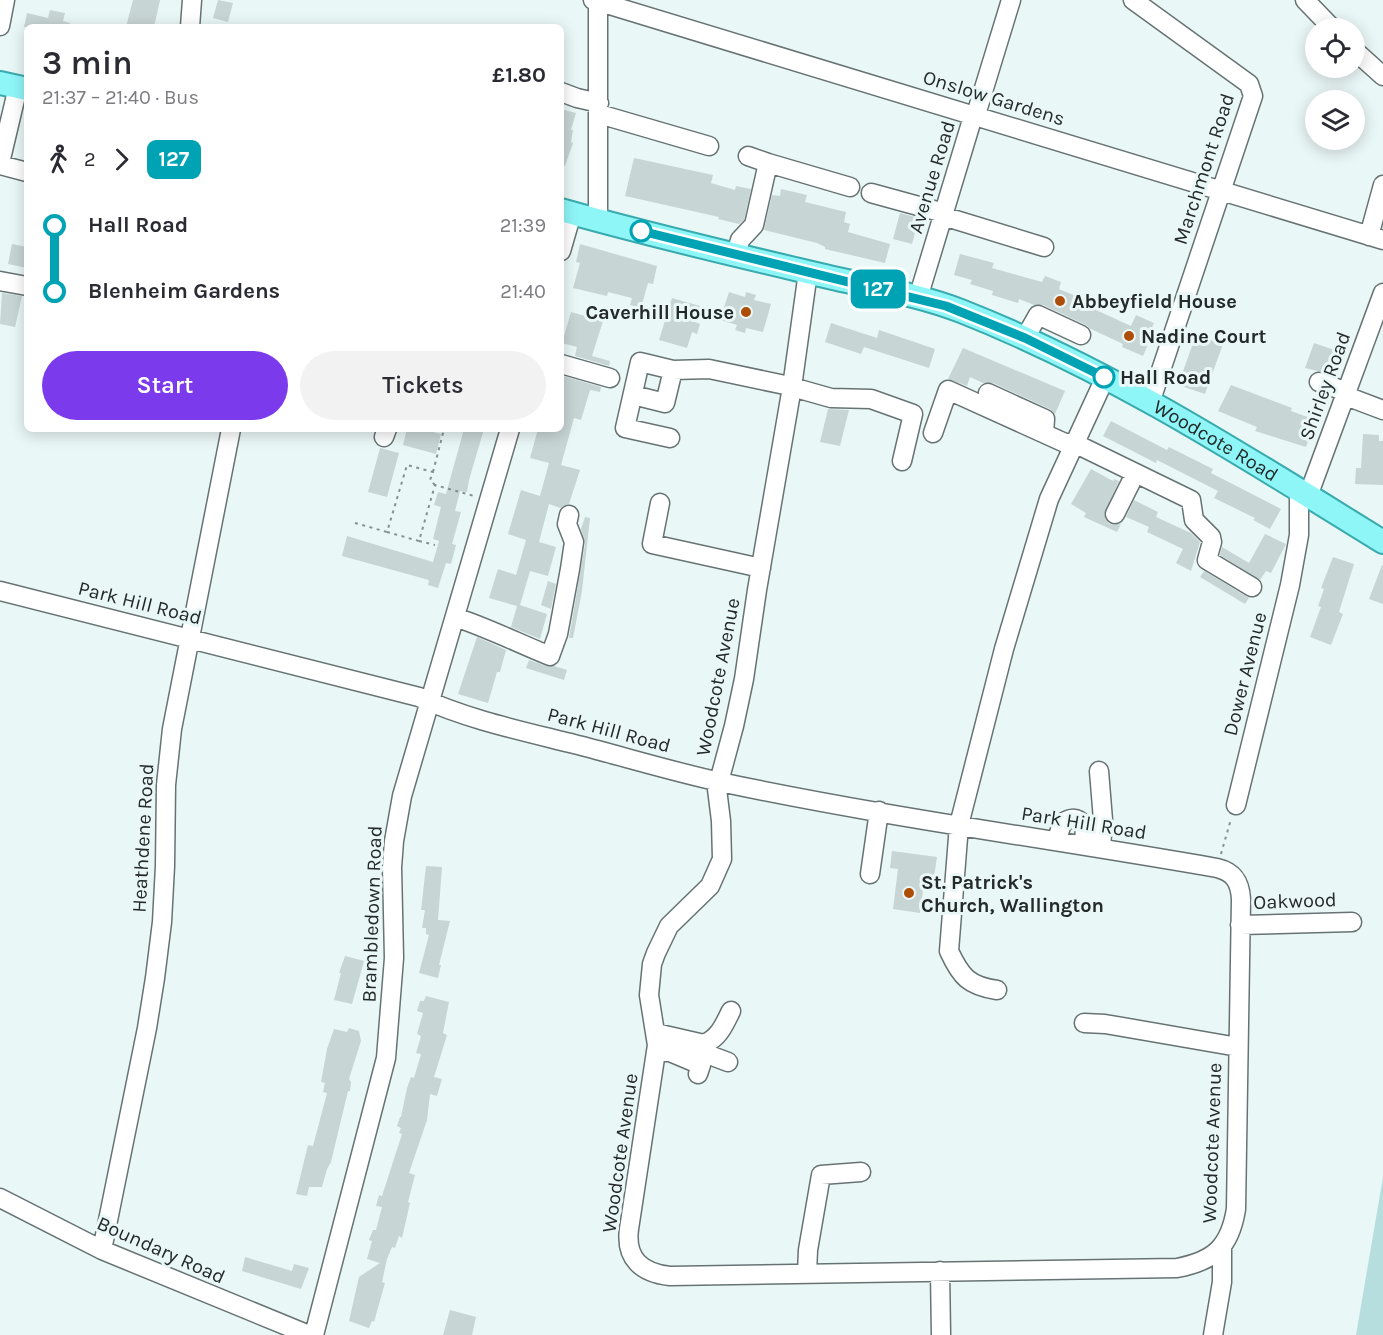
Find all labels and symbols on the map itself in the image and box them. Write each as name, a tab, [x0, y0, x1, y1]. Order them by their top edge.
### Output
street label: Onslow Gardens	[920, 65, 1068, 131]
street label: Marchmont Road	[1169, 91, 1239, 247]
street label: Avenue Road	[904, 118, 960, 236]
unlabelled marker	[630, 220, 652, 242]
line badge: 127	[844, 270, 912, 308]
place label: Abbeyfield House	[1072, 290, 1237, 313]
marker: Abbeyfield House	[1053, 294, 1067, 308]
place label: Caverhill House	[585, 301, 734, 324]
marker: Caverhill House	[739, 305, 753, 319]
place label: Nadine Court	[1141, 325, 1266, 348]
marker: Nadine Court	[1122, 329, 1136, 343]
street label: Shirley Road	[1295, 329, 1355, 443]
marker: Hall Road	[1093, 366, 1115, 388]
place label: Hall Road	[1120, 366, 1211, 389]
street label: Woodcote Road	[1150, 395, 1283, 486]
street label: Park Hill Road	[76, 577, 204, 629]
street label: Woodcote Avenue	[691, 596, 745, 758]
street label: Dower Avenue	[1219, 610, 1271, 738]
street label: Park Hill Road	[545, 703, 673, 757]
street label: Heathdene Road	[128, 763, 158, 913]
street label: Park Hill Road	[1020, 802, 1148, 844]
street label: Brambledown Road	[357, 825, 387, 1003]
place label: St. Patrick's Church, Wallington	[921, 871, 1104, 917]
marker: St. Patrick's Church, Wallington	[902, 886, 916, 900]
street label: Oakwood	[1253, 888, 1337, 914]
street label: Woodcote Avenue	[1198, 1062, 1226, 1224]
street label: Woodcote Avenue	[597, 1072, 643, 1234]
street label: Boundary Road	[93, 1211, 229, 1289]

